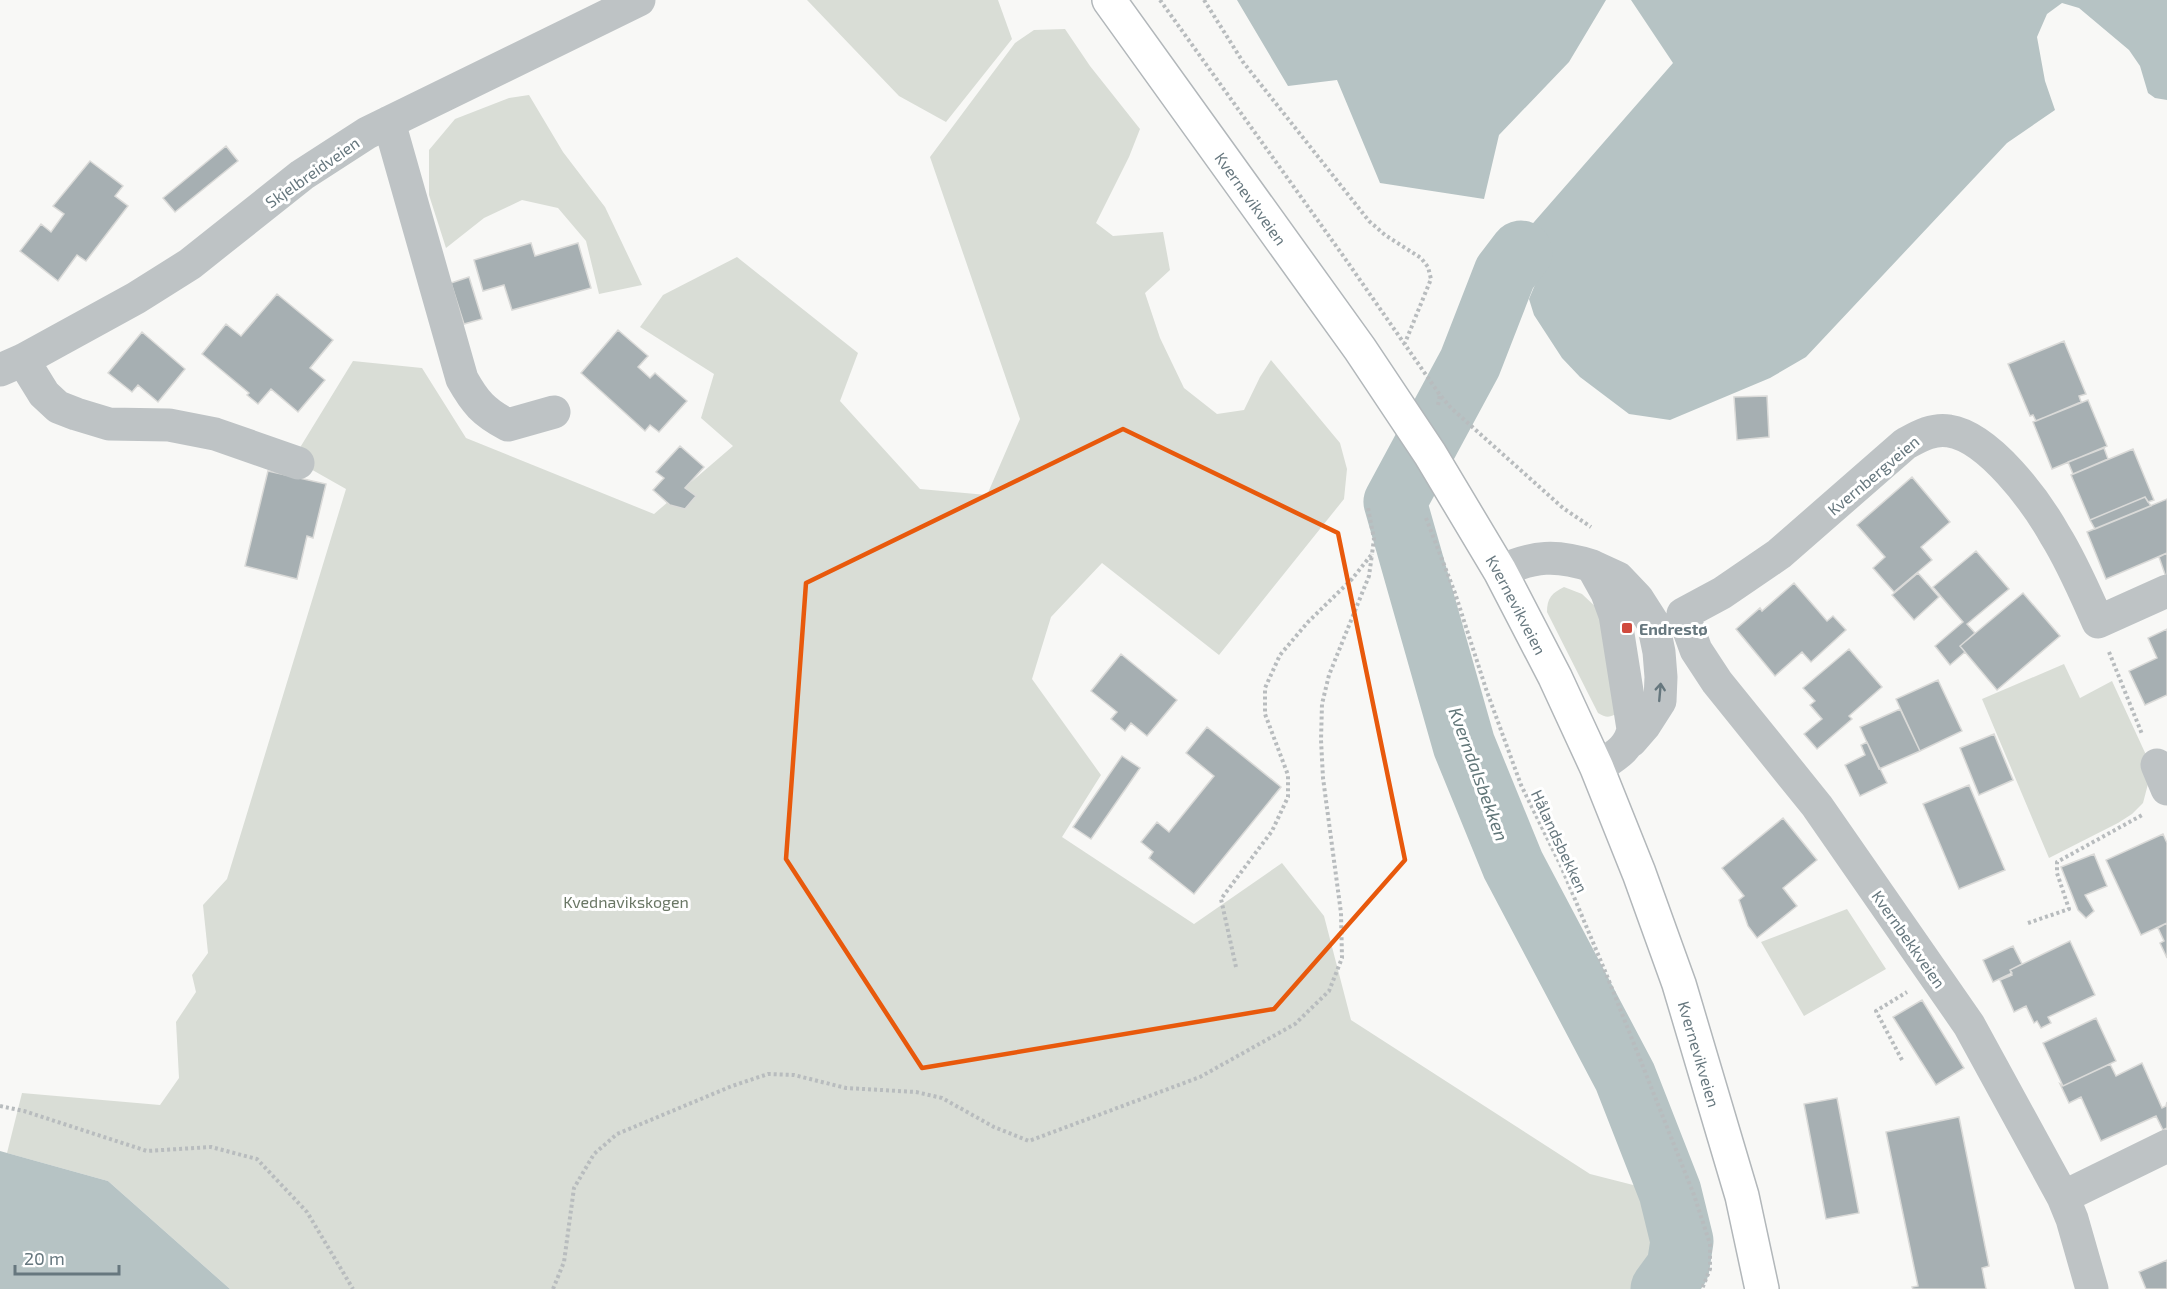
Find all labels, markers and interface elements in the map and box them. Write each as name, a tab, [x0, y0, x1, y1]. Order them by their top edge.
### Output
street label: Skjelbreidveien	[261, 133, 363, 212]
street label: Kvernevikveien	[1212, 148, 1291, 248]
street label: Kvernbergveien	[1823, 431, 1923, 519]
street label: Kvernevikveien	[1483, 551, 1551, 657]
place label: Endrestø	[1639, 619, 1708, 638]
marker: Endrestø	[1620, 621, 1634, 635]
one-way arrow	[1655, 682, 1666, 702]
water label: Kverndalsbekken	[1445, 704, 1513, 844]
street label: Hålandsbekken	[1528, 787, 1592, 895]
street label: Kvernbekkveien	[1868, 887, 1950, 991]
park label: Kvednavikskogen	[563, 892, 689, 911]
street label: Kvernevikveien	[1675, 999, 1724, 1109]
scale bar	[15, 1238, 118, 1276]
text: 20 m	[24, 1247, 65, 1269]

